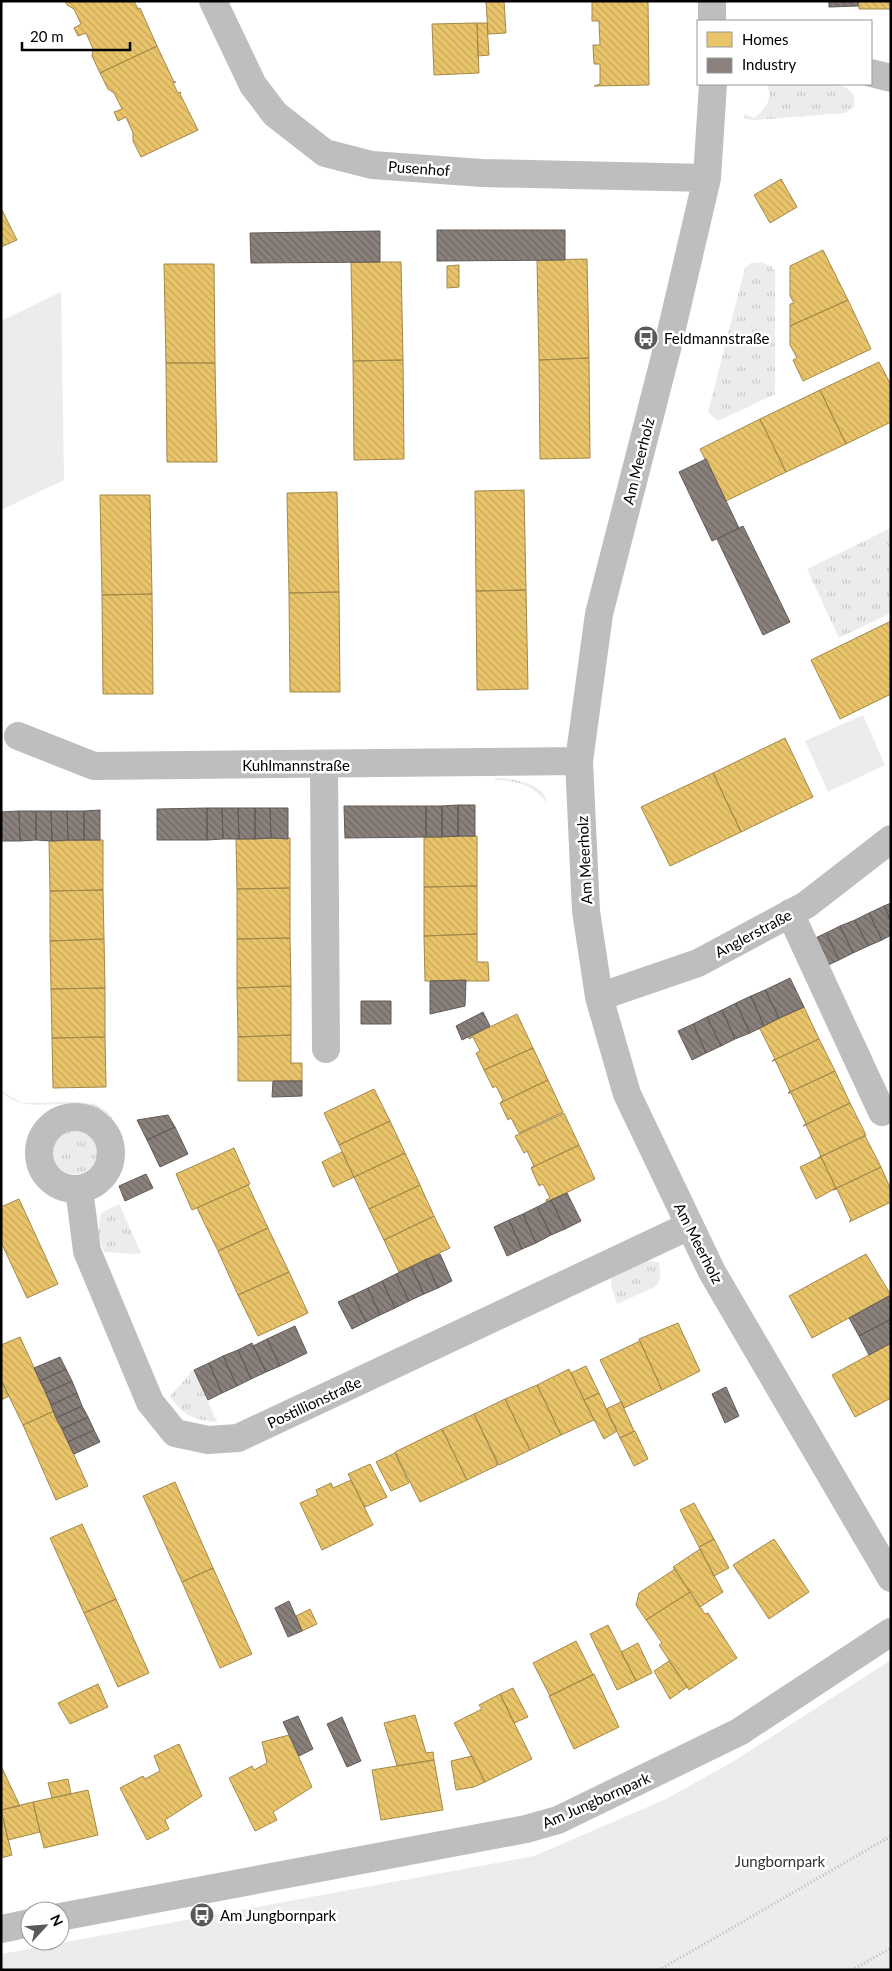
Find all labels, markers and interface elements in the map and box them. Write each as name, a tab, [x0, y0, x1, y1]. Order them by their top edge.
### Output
scale bar	[22, 20, 130, 52]
legend	[697, 20, 872, 85]
text: 20 m	[30, 27, 64, 45]
text: Homes	[742, 30, 788, 48]
text: Industry	[742, 55, 797, 73]
street label: Pusenhof	[387, 157, 451, 179]
bus stop icon: Feldmannstraße	[633, 325, 659, 351]
place label: Feldmannstraße	[664, 329, 770, 347]
street label: Am Meerholz	[619, 416, 657, 506]
street label: Kuhlmannstraße	[242, 756, 350, 774]
street label: Am Meerholz	[573, 815, 595, 905]
street label: Anglerstraße	[711, 905, 795, 961]
street label: Am Meerholz	[671, 1199, 727, 1287]
street label: Postillionstraße	[264, 1372, 364, 1432]
street label: Am Jungbornpark	[539, 1768, 653, 1832]
park label: Jungbornpark	[735, 1852, 826, 1870]
north arrow	[20, 1901, 70, 1951]
bus stop icon: Am Jungbornpark	[189, 1902, 215, 1928]
place label: Am Jungbornpark	[220, 1906, 337, 1924]
text: N	[47, 1912, 67, 1929]

